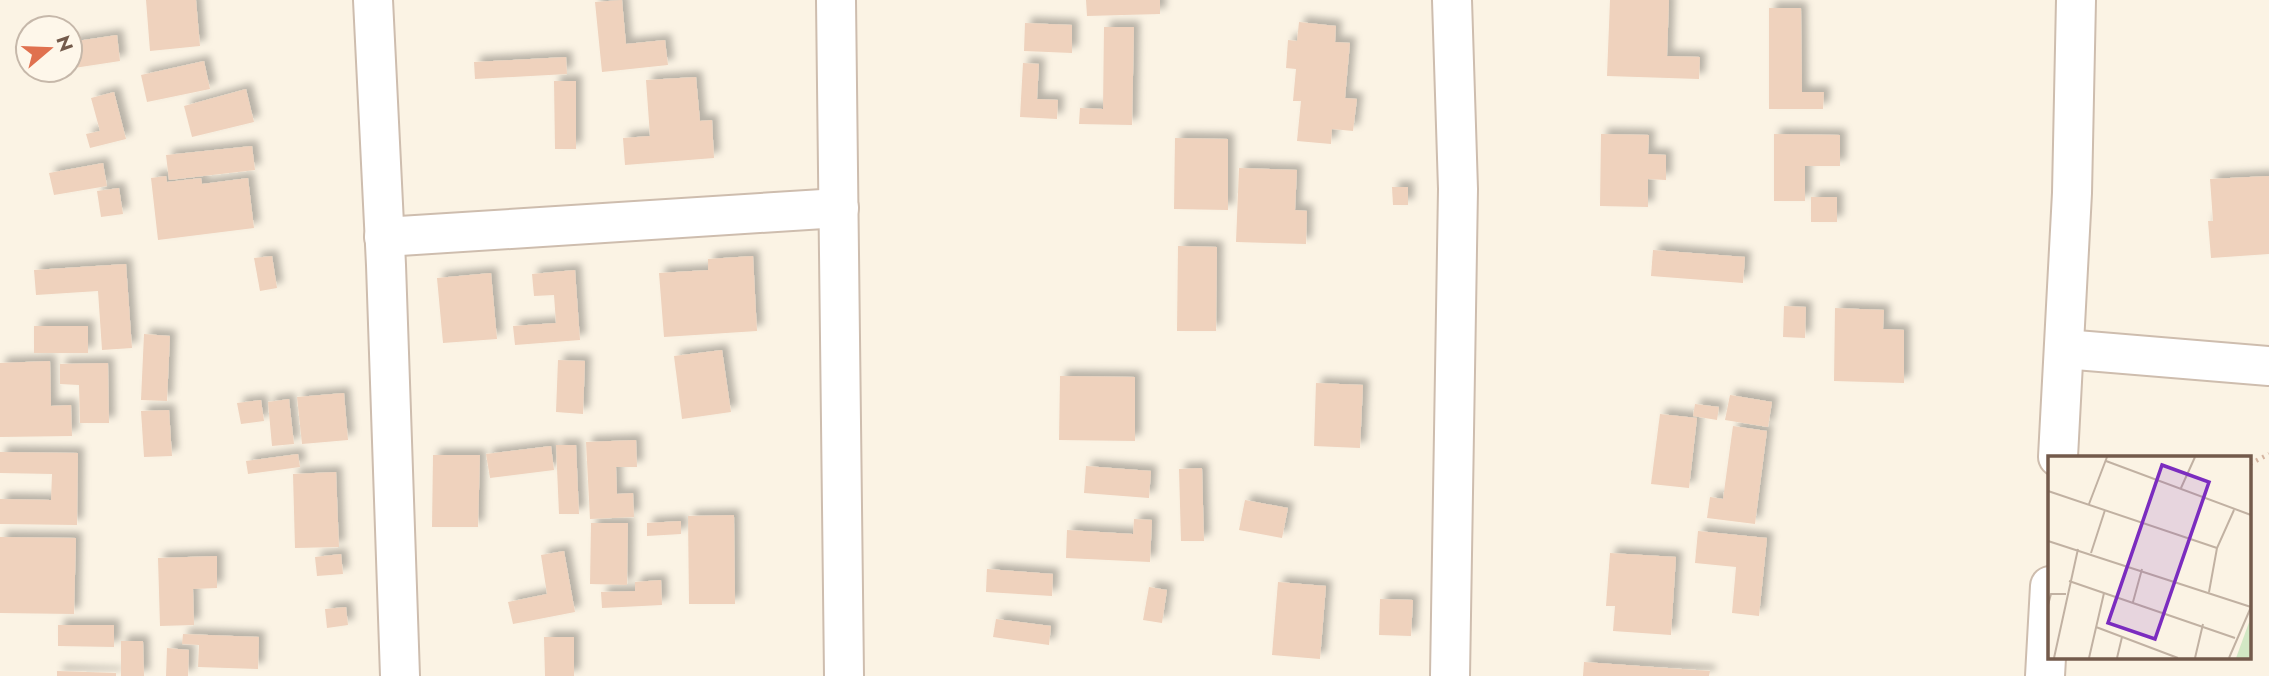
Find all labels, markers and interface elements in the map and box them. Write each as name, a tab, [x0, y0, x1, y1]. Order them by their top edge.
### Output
north arrow	[14, 14, 84, 84]
text: N	[49, 32, 80, 55]
inset map	[2048, 456, 2252, 658]

